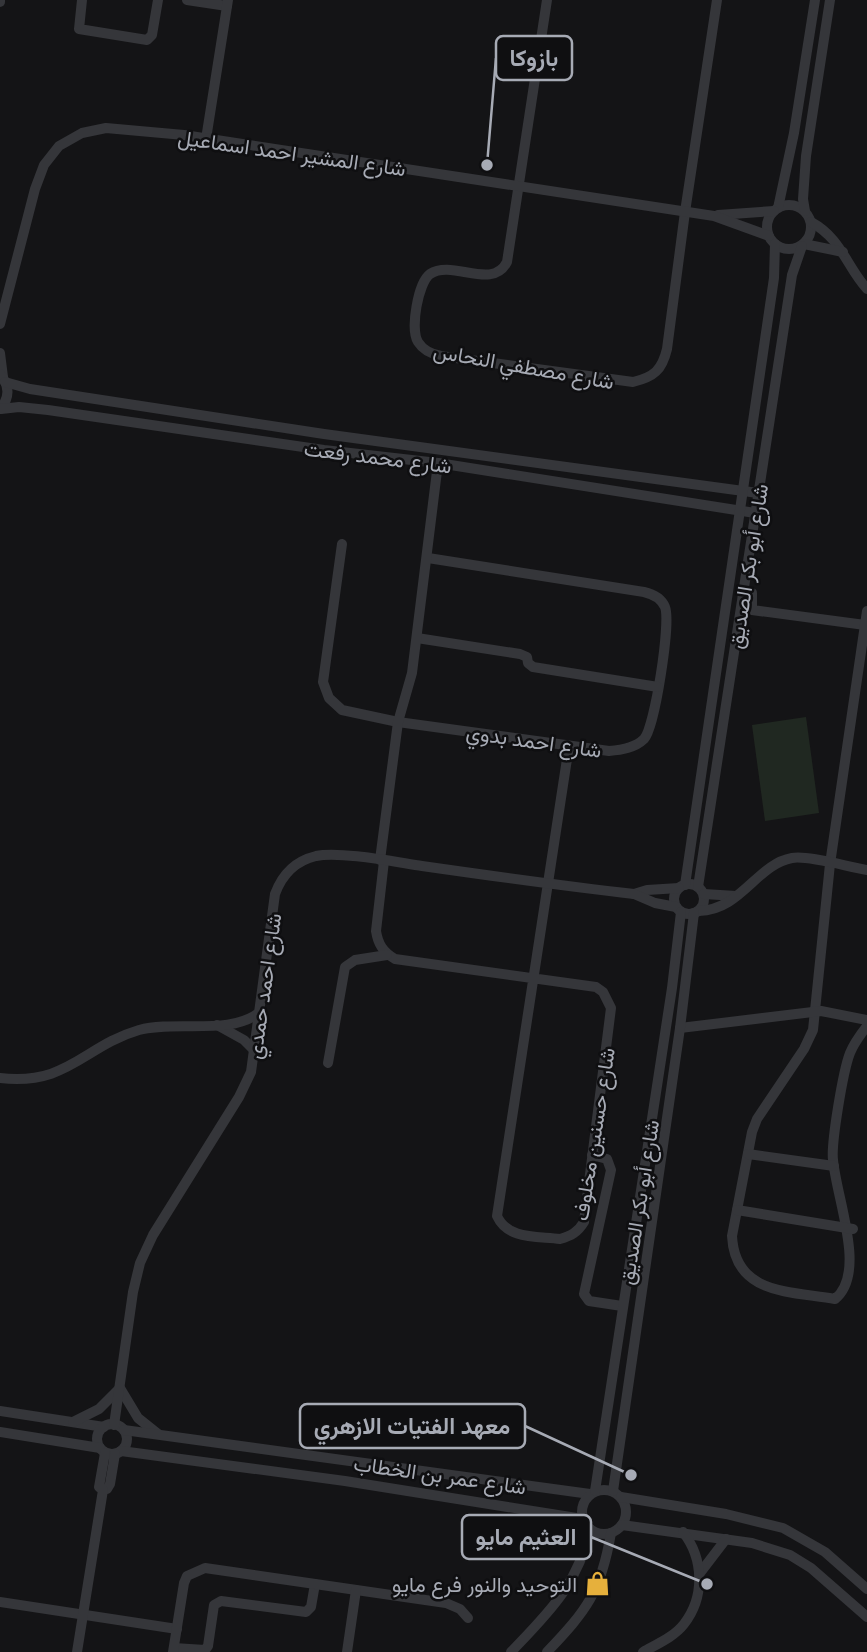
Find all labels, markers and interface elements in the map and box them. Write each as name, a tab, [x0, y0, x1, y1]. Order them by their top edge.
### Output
callout: بازوكا	[496, 36, 572, 80]
text: بازوكا	[510, 43, 558, 73]
street label: شارع المشير احمد اسماعيل	[176, 124, 408, 183]
street label: شارع مصطفي النحاس	[431, 337, 616, 399]
street label: شارع محمد رفعت	[302, 435, 453, 480]
street label: شارع أبو بكر الصديق	[722, 482, 775, 651]
street label: شارع احمد بدوي	[464, 718, 603, 768]
street label: شارع احمد حمدي	[240, 911, 292, 1061]
street label: شارع حسنين مخلوف	[567, 1046, 622, 1223]
street label: شارع أبو بكر الصديق	[613, 1118, 666, 1287]
callout: معهد الفتيات الازهري	[300, 1404, 525, 1448]
text: معهد الفتيات الازهري	[314, 1411, 510, 1445]
street label: شارع عمر بن الخطاب	[352, 1450, 528, 1501]
callout: العثيم مايو	[462, 1515, 591, 1559]
text: العثيم مايو	[476, 1522, 576, 1552]
shop icon: التوحيد والنور فرع مايو	[583, 1569, 611, 1597]
place label: التوحيد والنور فرع مايو	[392, 1571, 577, 1599]

